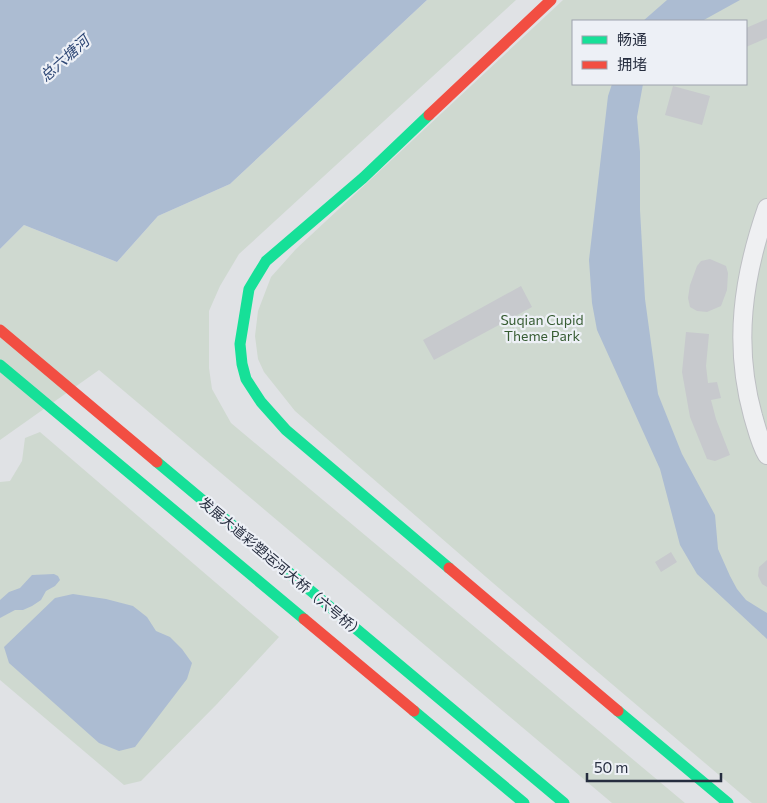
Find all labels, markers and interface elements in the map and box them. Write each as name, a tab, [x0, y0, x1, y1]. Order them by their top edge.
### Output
legend	[572, 20, 747, 85]
water label: 总六塘河	[36, 29, 95, 85]
text: 畅通	[617, 30, 647, 48]
text: 拥堵	[617, 55, 647, 73]
park label: Suqian Cupid Theme Park	[500, 311, 584, 344]
street label: 发展大道彩塑运河大桥（六号桥）	[196, 493, 368, 641]
scale bar	[587, 750, 721, 782]
text: 50 m	[594, 758, 628, 776]

